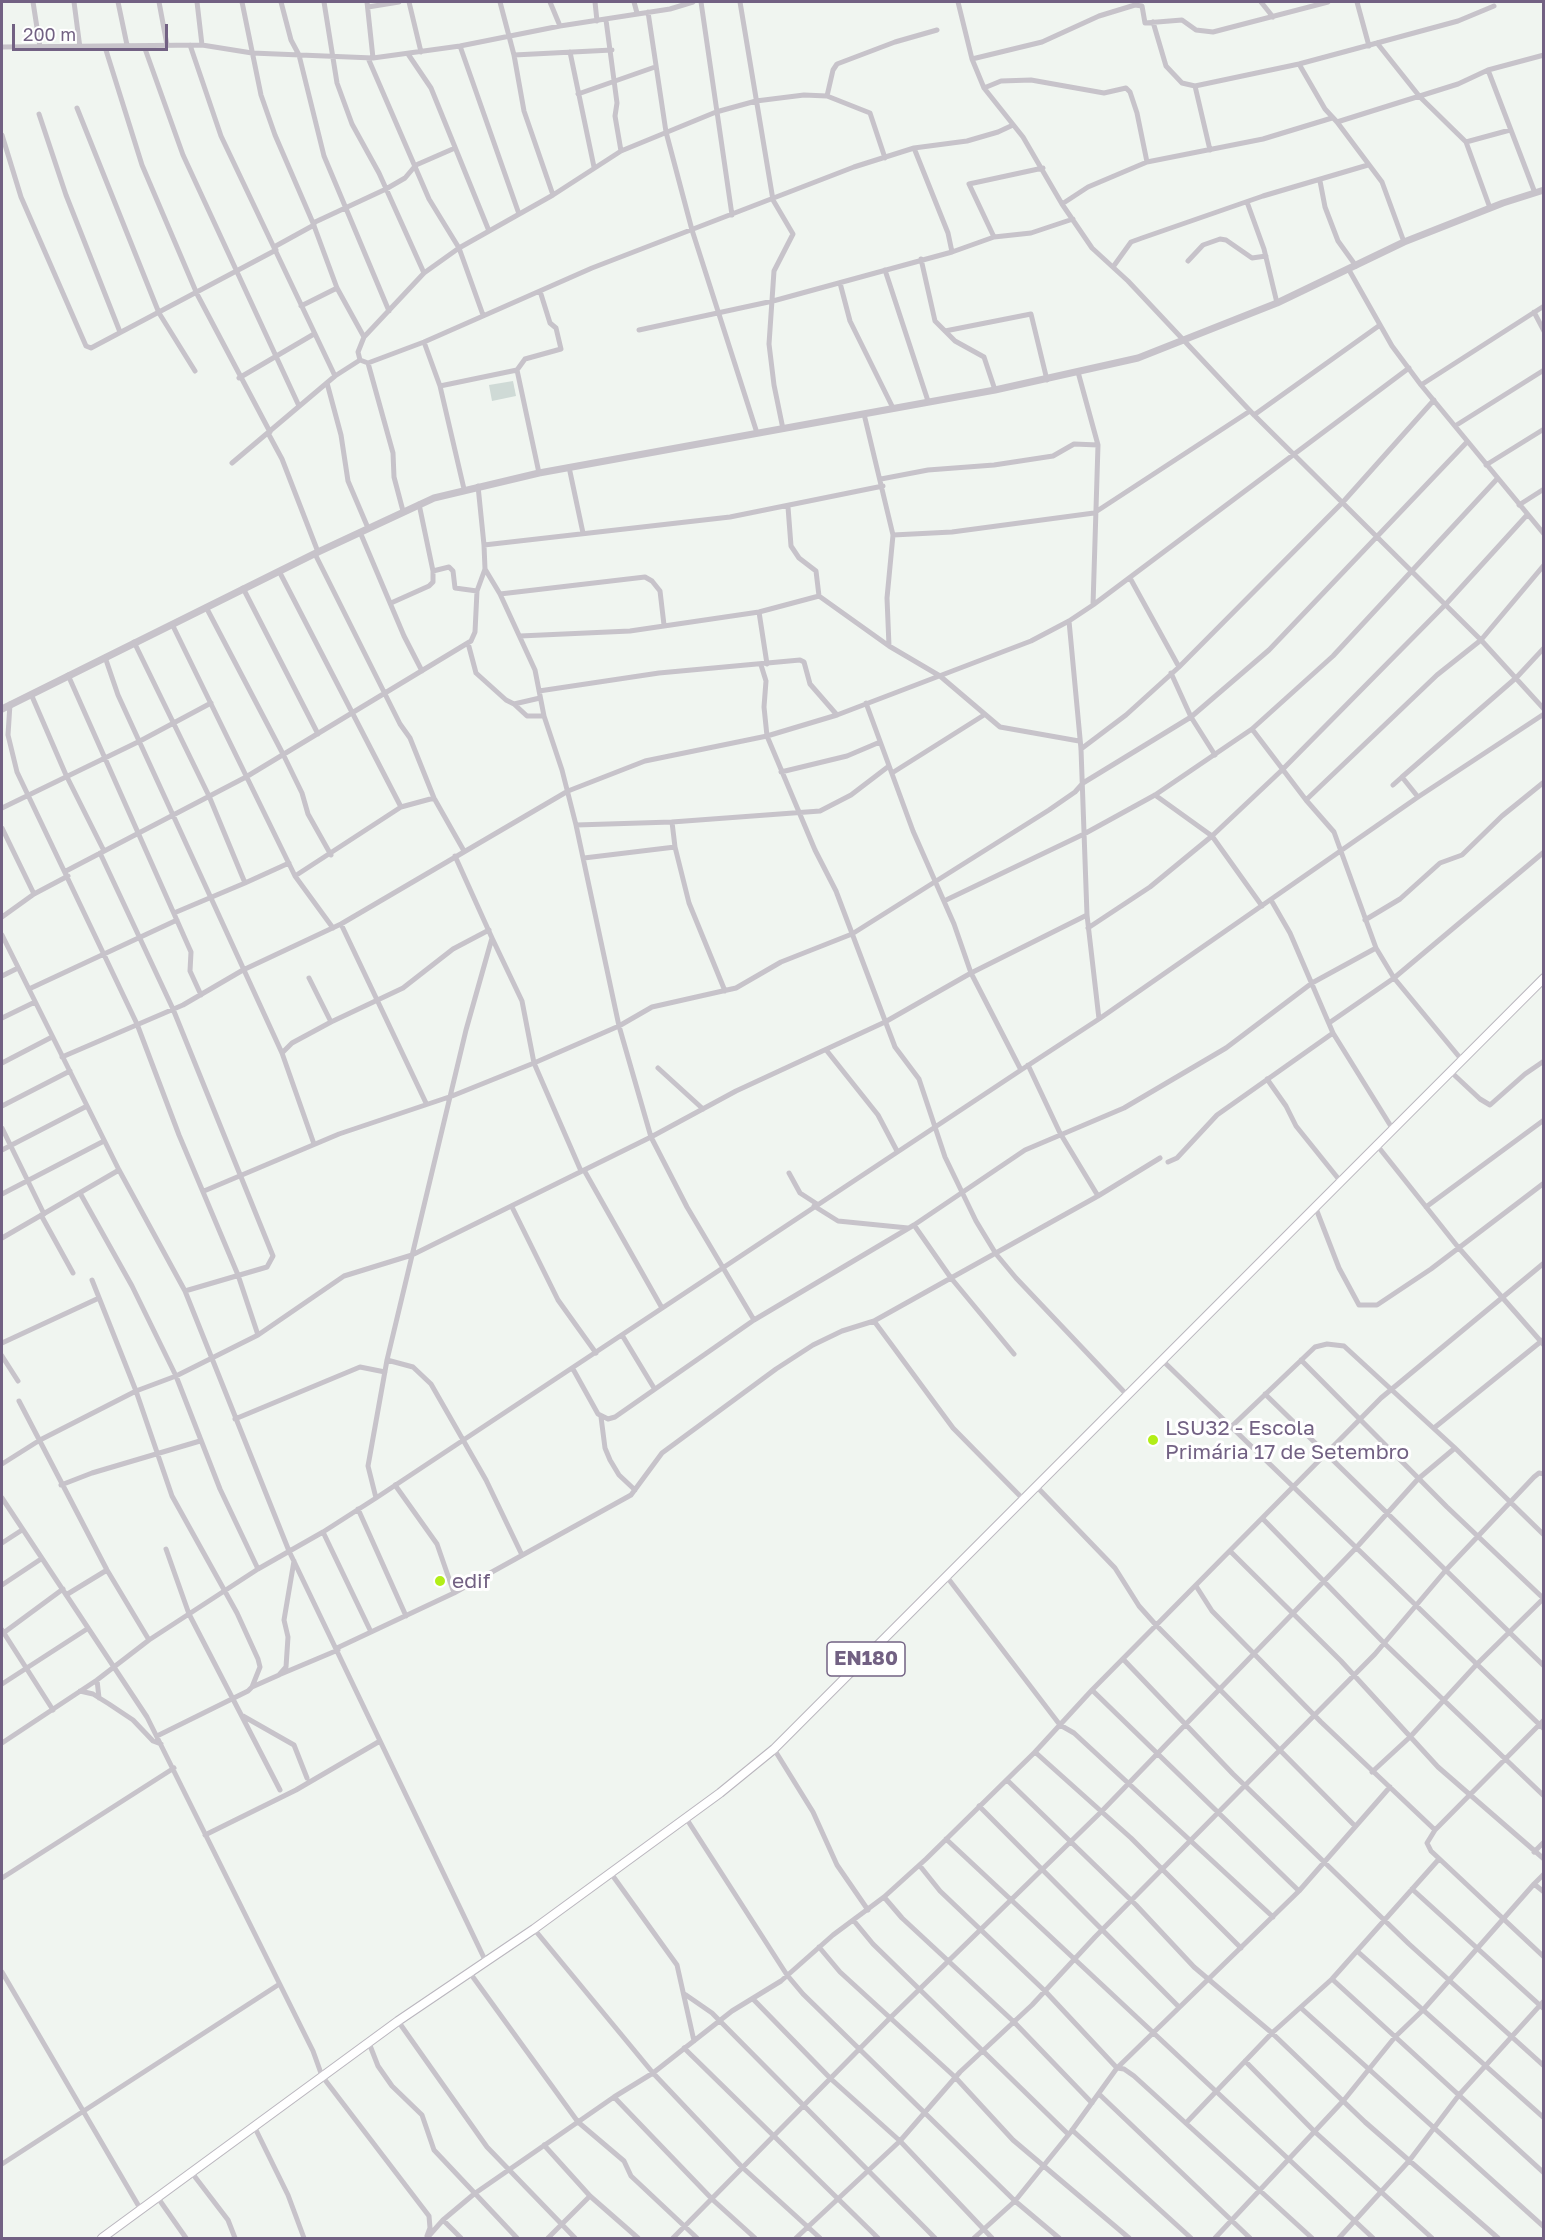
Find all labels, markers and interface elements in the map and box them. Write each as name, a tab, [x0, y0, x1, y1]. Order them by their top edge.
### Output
scale bar	[15, 12, 171, 50]
text: 200 m	[23, 23, 76, 45]
place label: LSU32 - Escola Primária 17 de Setembro	[1165, 1415, 1409, 1465]
marker: LSU32 - Escola Primária 17 de Setembro	[1146, 1433, 1160, 1447]
place label: edif	[452, 1568, 490, 1594]
marker: edif	[433, 1574, 447, 1588]
road number: EN180	[827, 1642, 905, 1676]

